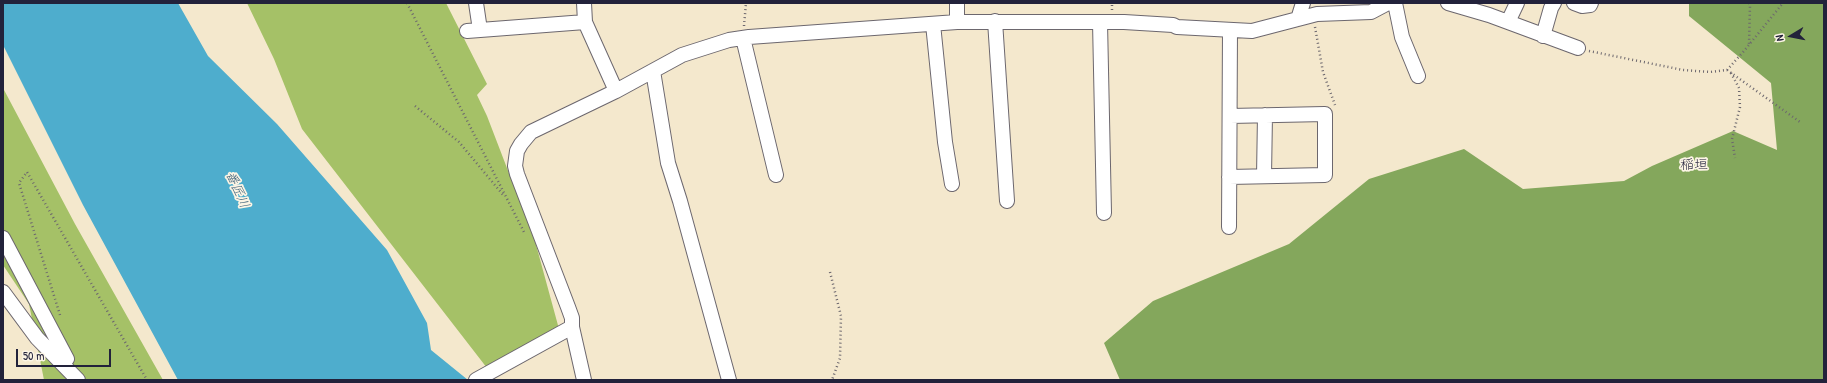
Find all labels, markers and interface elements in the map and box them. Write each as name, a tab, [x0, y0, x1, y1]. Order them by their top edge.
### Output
north arrow	[1771, 16, 1811, 56]
text: N	[1772, 34, 1787, 42]
district label: 稲垣	[1680, 157, 1708, 173]
water label: 番匠川	[222, 169, 252, 211]
scale bar	[18, 341, 113, 367]
text: 50 m	[23, 347, 44, 364]

